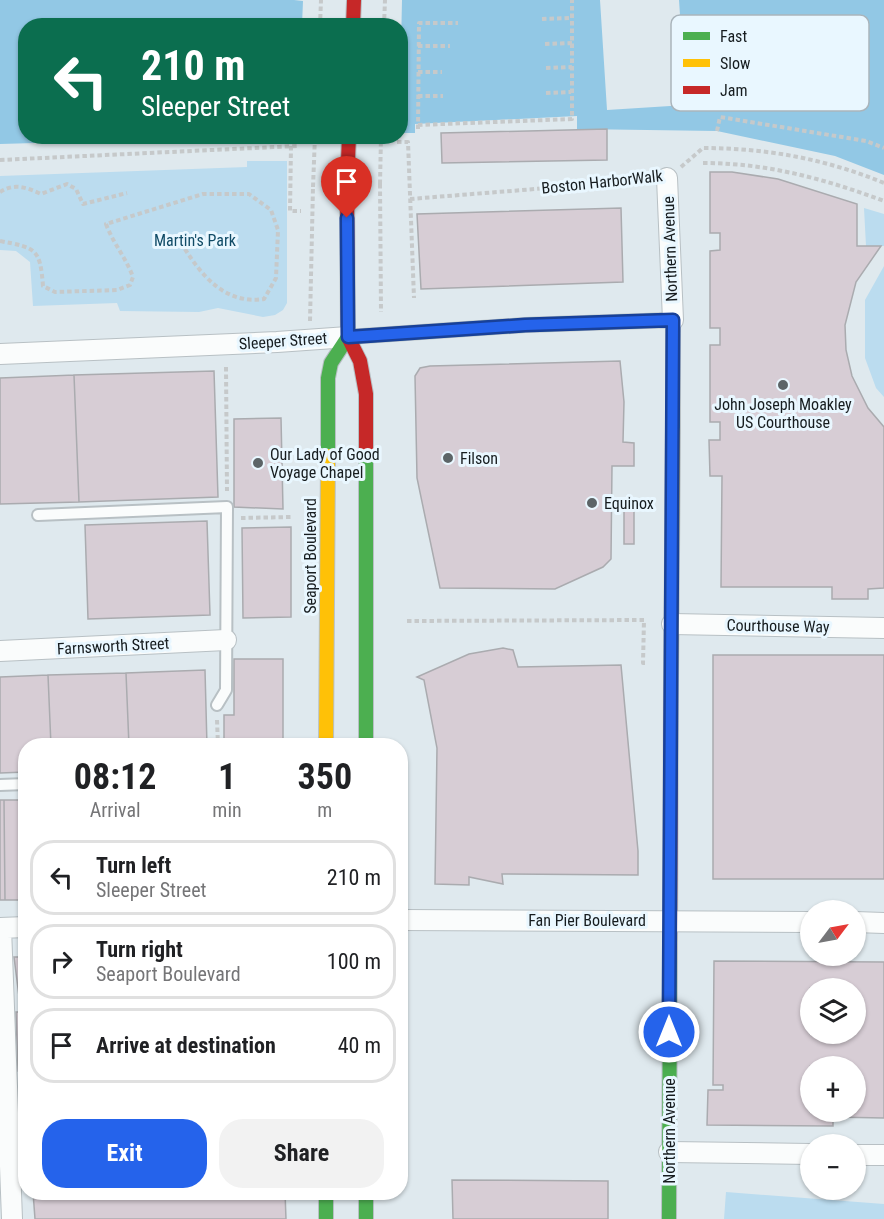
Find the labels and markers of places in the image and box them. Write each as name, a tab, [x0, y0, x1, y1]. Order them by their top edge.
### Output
pin	[321, 156, 372, 218]
marker: John Joseph Moakley US Courthouse	[776, 378, 790, 392]
place label: John Joseph Moakley US Courthouse	[714, 395, 852, 432]
place label: Our Lady of Good Voyage Chapel	[270, 445, 380, 482]
place label: Filson	[460, 449, 498, 468]
marker: Filson	[441, 451, 455, 465]
marker: Our Lady of Good Voyage Chapel	[251, 456, 265, 470]
place label: Equinox	[604, 494, 654, 513]
marker: Equinox	[585, 496, 599, 510]

